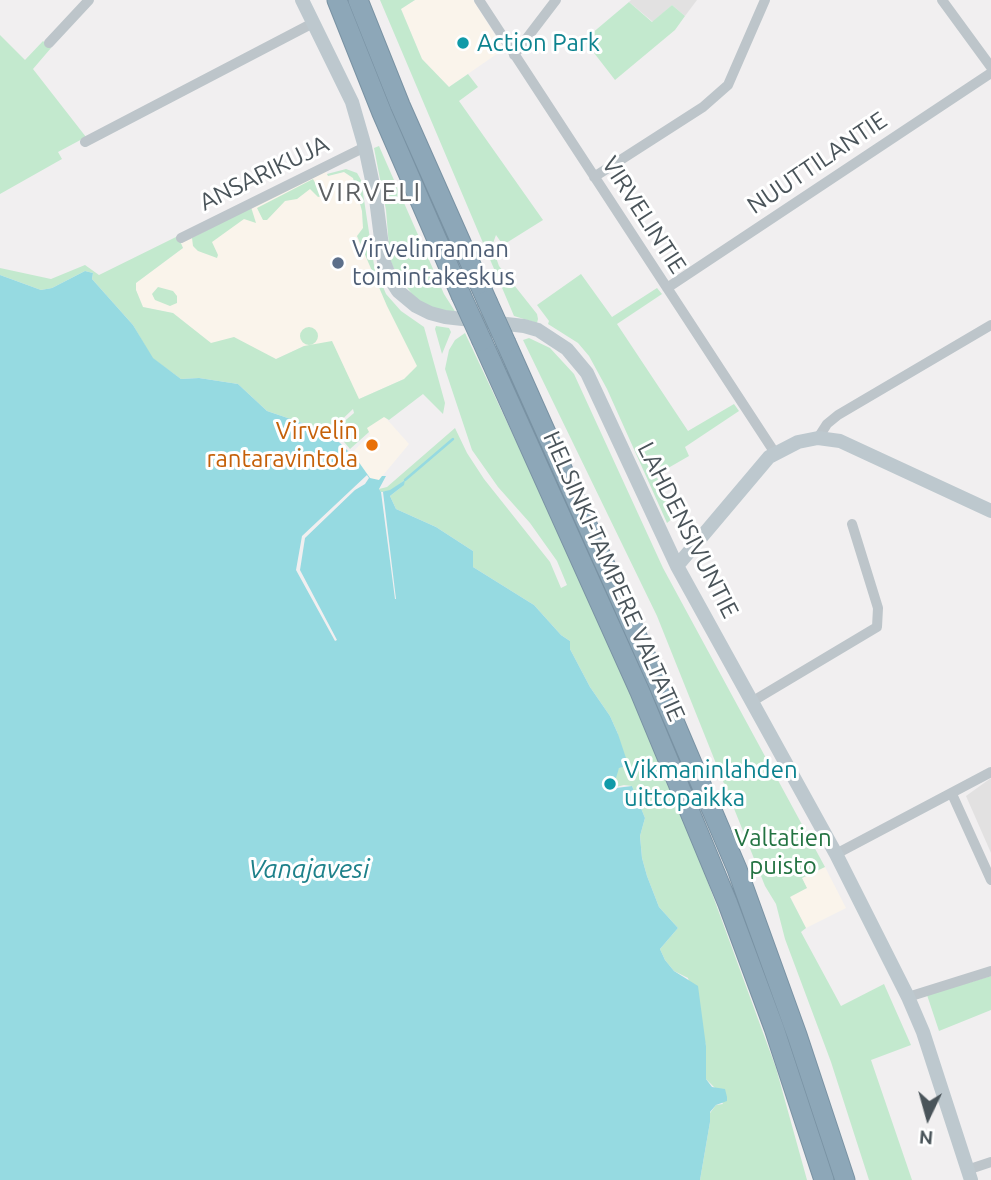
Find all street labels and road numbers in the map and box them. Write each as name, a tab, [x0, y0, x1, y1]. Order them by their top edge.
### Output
street label: NUUTTILANTIE	[742, 106, 892, 220]
street label: ANSARIKUJA	[195, 129, 333, 217]
street label: VIRVELINTIE	[596, 151, 692, 279]
street label: HELSINKI-TAMPERE VALTATIE	[537, 427, 691, 725]
street label: LAHDENSIVUNTIE	[631, 437, 745, 623]

